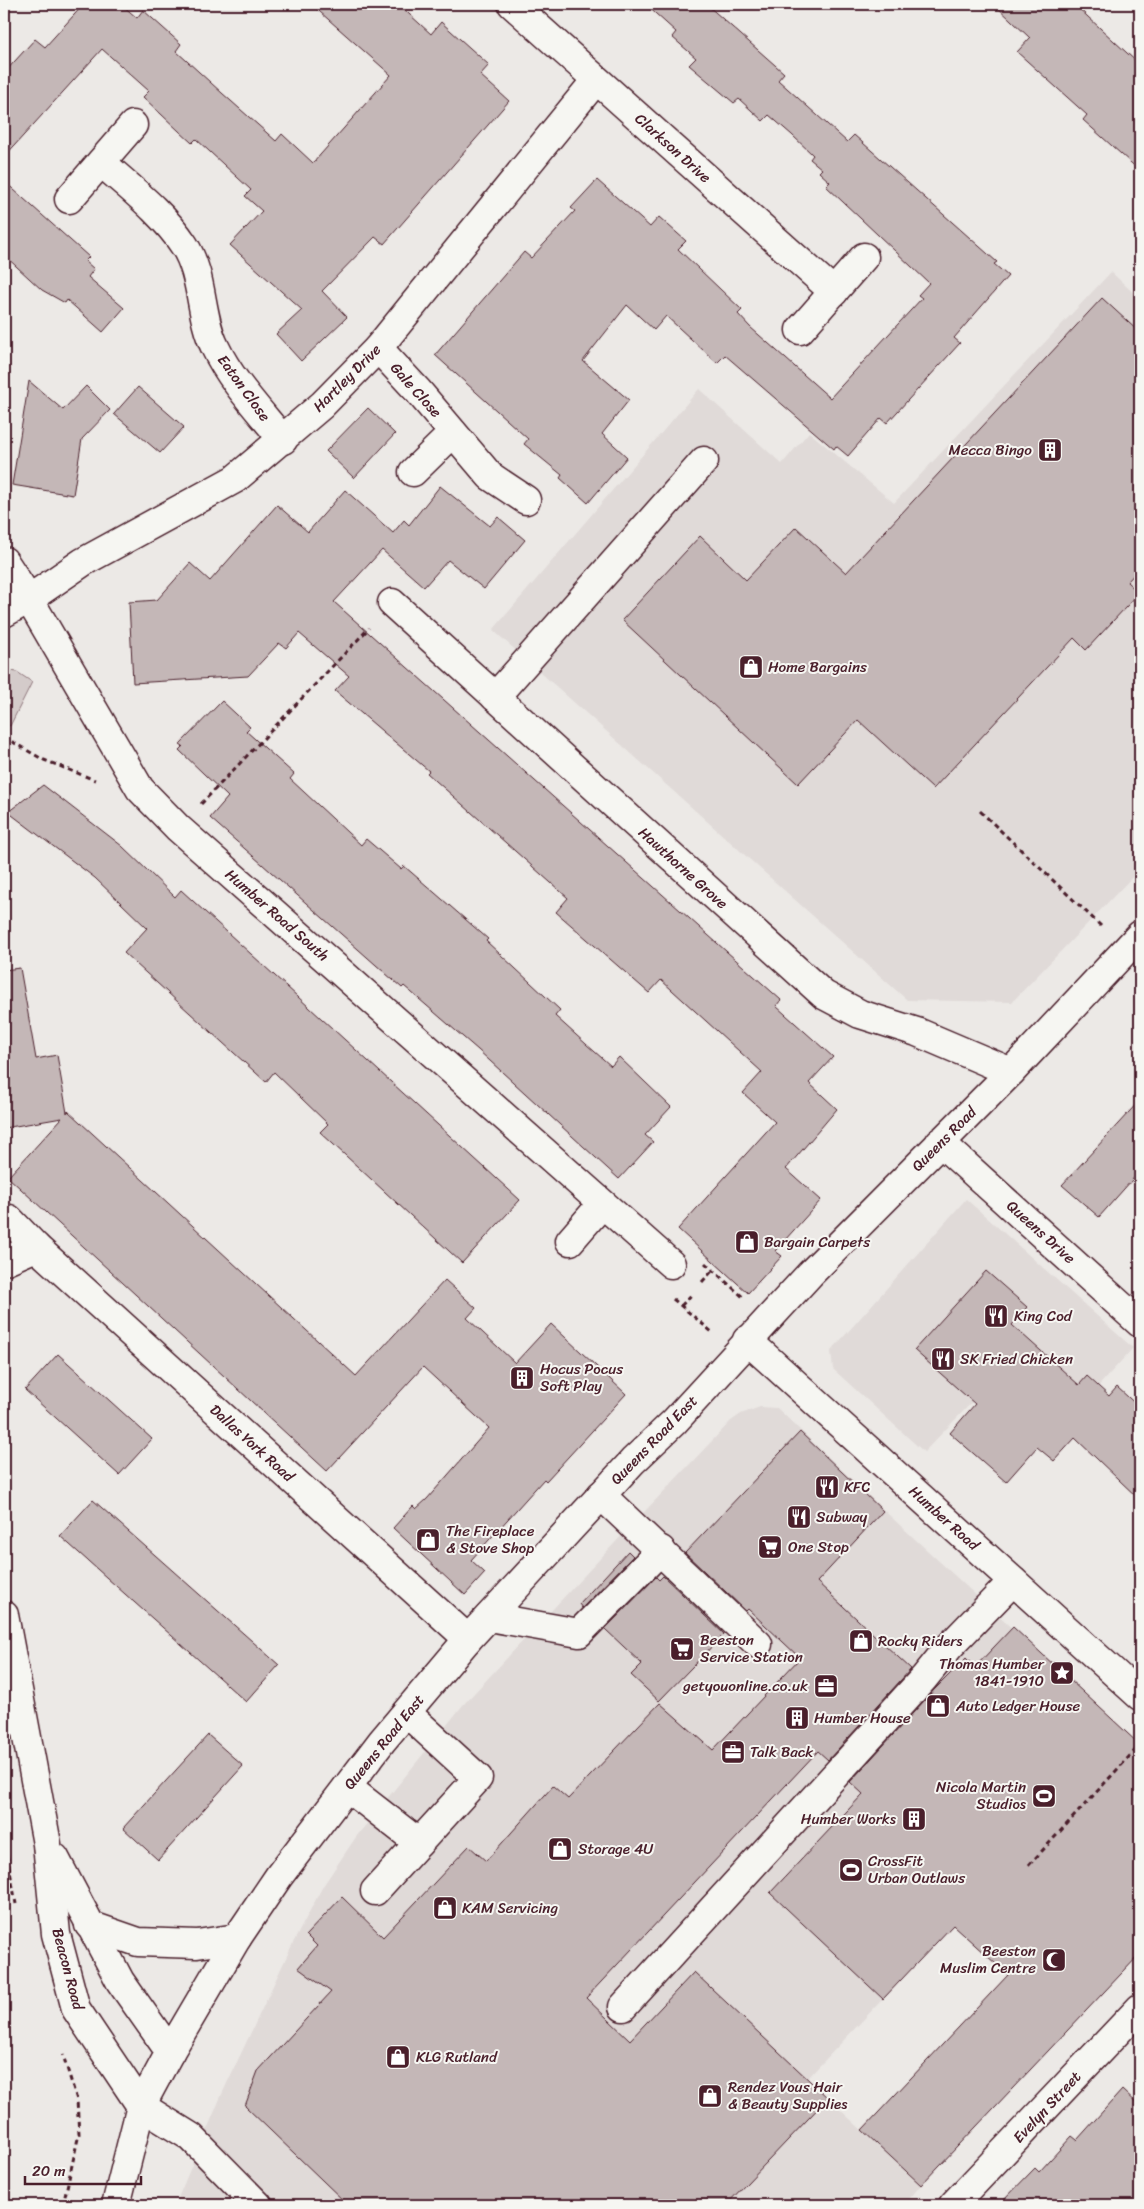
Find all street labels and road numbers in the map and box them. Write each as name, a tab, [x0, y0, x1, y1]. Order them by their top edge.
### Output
street label: Clarkson Drive	[629, 106, 717, 190]
street label: Hartley Drive	[307, 337, 388, 418]
street label: Eaton Close	[211, 349, 278, 427]
street label: Gale Close	[384, 356, 448, 424]
street label: Hawthorne Grove	[632, 820, 734, 916]
street label: Humber Road South	[219, 862, 335, 968]
street label: Queens Road	[905, 1099, 984, 1178]
street label: Queens Drive	[1001, 1194, 1082, 1270]
street label: Queens Road East	[604, 1389, 704, 1491]
street label: Dallas York Road	[204, 1398, 301, 1489]
street label: Humber Road	[903, 1479, 986, 1558]
street label: Queens Road East	[337, 1688, 431, 1796]
street label: Beacon Road	[45, 1925, 92, 2014]
street label: Evelyn Street	[1006, 2065, 1088, 2149]

